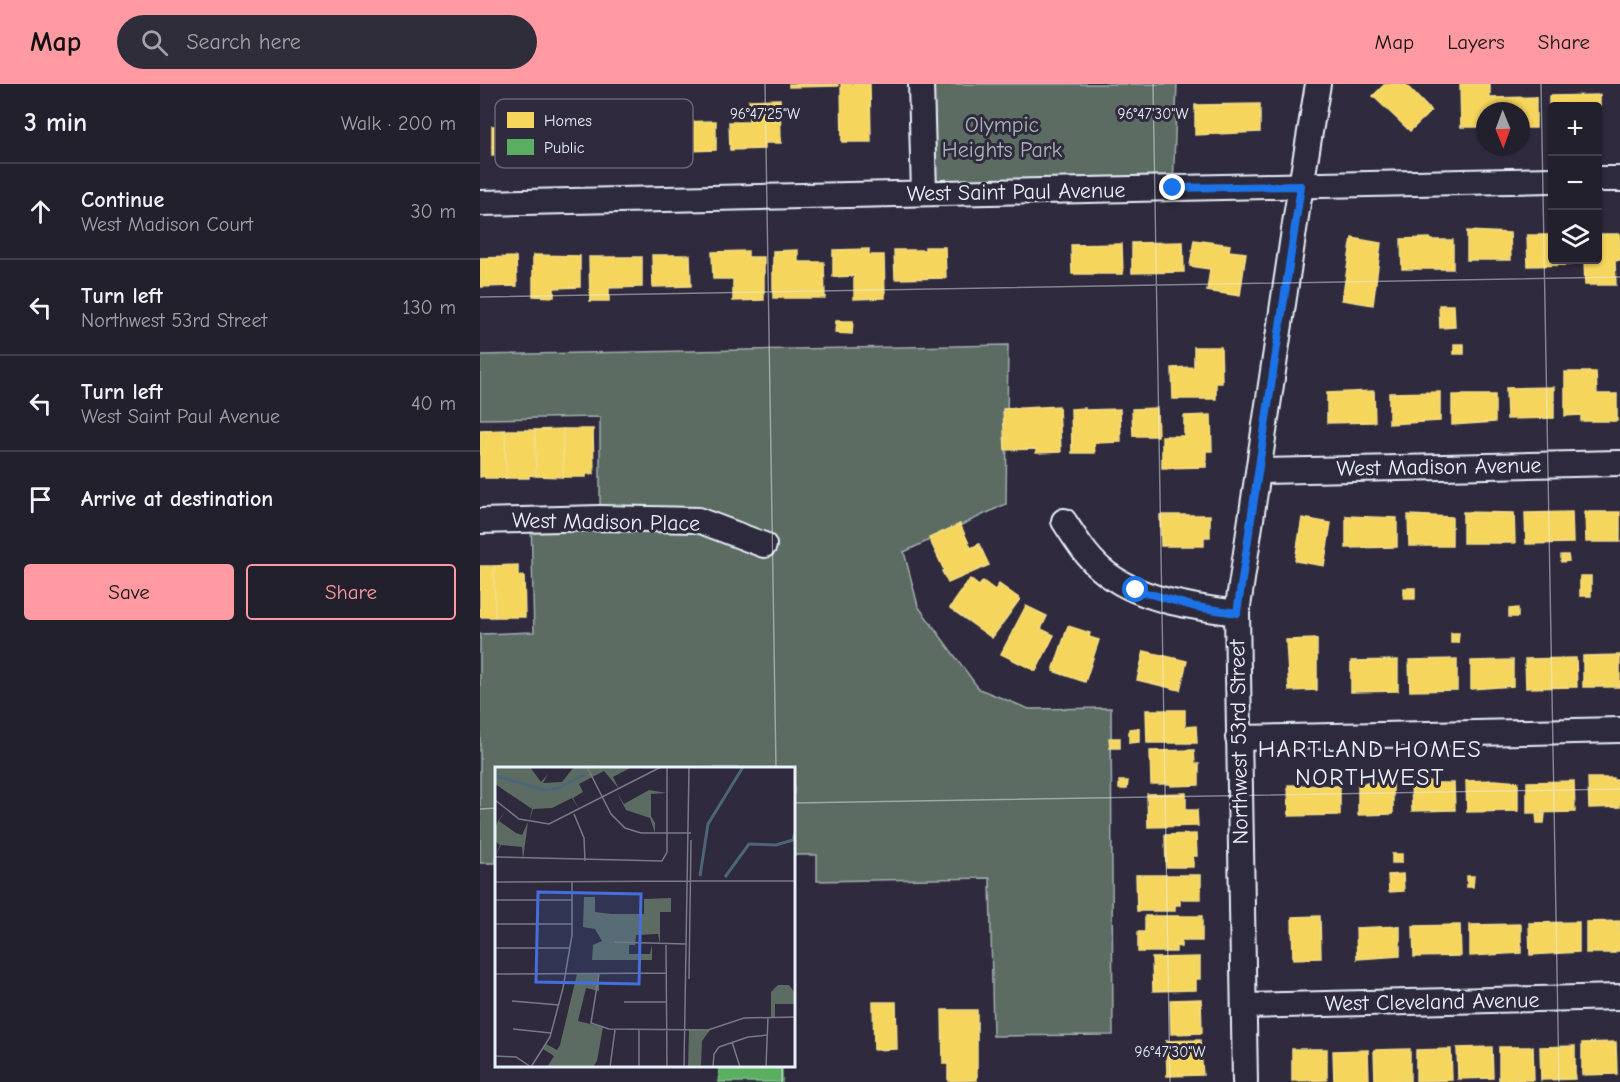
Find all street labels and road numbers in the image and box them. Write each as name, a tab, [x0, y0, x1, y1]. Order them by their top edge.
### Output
street label: West Saint Paul Avenue	[906, 177, 1126, 207]
street label: West Madison Avenue	[1336, 452, 1542, 482]
street label: West Madison Place	[512, 507, 700, 537]
street label: Northwest 53rd Street	[1224, 639, 1254, 845]
street label: West Cleveland Avenue	[1324, 987, 1540, 1017]

